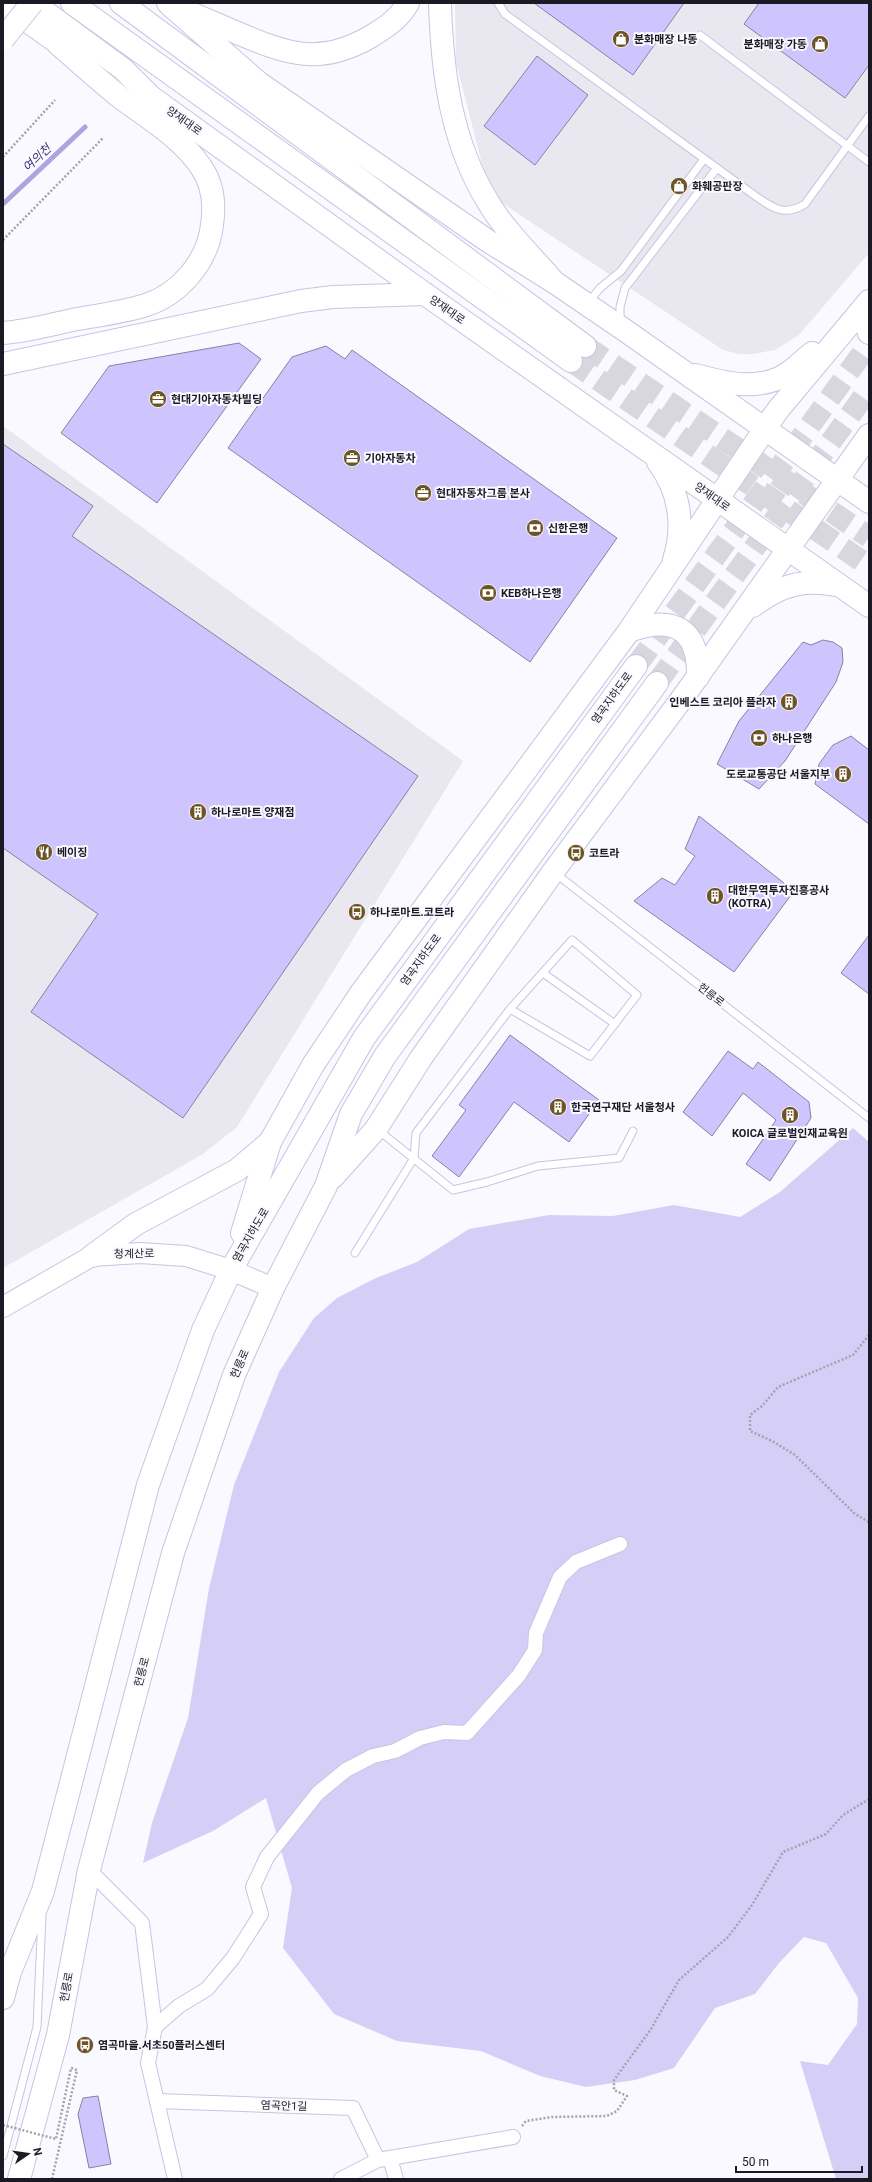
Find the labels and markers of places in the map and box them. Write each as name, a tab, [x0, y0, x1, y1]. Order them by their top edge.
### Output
shop icon: 분화매장 나동	[611, 29, 631, 49]
place label: 분화매장 나동	[634, 33, 697, 46]
shop icon: 분화매장 가동	[810, 34, 830, 54]
place label: 분화매장 가동	[744, 38, 807, 51]
shop icon: 화훼공판장	[669, 176, 689, 196]
place label: 화훼공판장	[692, 180, 743, 193]
office icon: 현대기아자동차빌딩	[148, 389, 168, 409]
place label: 현대기아자동차빌딩	[171, 393, 262, 406]
office icon: 기아자동차	[342, 448, 362, 468]
place label: 기아자동차	[365, 452, 416, 465]
office icon: 현대자동차그룹 본사	[413, 483, 433, 503]
place label: 현대자동차그룹 본사	[436, 487, 530, 500]
bank icon: 신한은행	[525, 518, 545, 538]
place label: 신한은행	[548, 522, 588, 535]
bank icon: KEB하나은행	[478, 583, 498, 603]
place label: KEB하나은행	[501, 587, 562, 600]
building icon: 인베스트 코리아 플라자	[779, 692, 799, 712]
place label: 인베스트 코리아 플라자	[669, 696, 776, 709]
bank icon: 하나은행	[749, 728, 769, 748]
place label: 하나은행	[772, 732, 812, 745]
building icon: 도로교통공단 서울지부	[833, 764, 853, 784]
place label: 도로교통공단 서울지부	[726, 768, 830, 781]
building icon: 하나로마트 양재점	[188, 802, 208, 822]
place label: 하나로마트 양재점	[211, 806, 295, 819]
restaurant icon: 베이징	[34, 842, 54, 862]
bus stop icon: 코트라	[566, 843, 586, 863]
place label: 베이징	[57, 846, 87, 859]
place label: 코트라	[589, 847, 619, 860]
place label: 대한무역투자진흥공사 (KOTRA)	[728, 884, 829, 910]
building icon: 대한무역투자진흥공사 (KOTRA)	[705, 886, 725, 906]
bus stop icon: 하나로마트.코트라	[347, 902, 367, 922]
place label: 하나로마트.코트라	[370, 906, 454, 919]
building icon: 한국연구재단 서울청사	[548, 1097, 568, 1117]
place label: 한국연구재단 서울청사	[571, 1101, 675, 1114]
building icon: KOICA 글로벌인재교육원	[780, 1105, 800, 1125]
place label: KOICA 글로벌인재교육원	[732, 1127, 848, 1140]
bus stop icon: 염곡마을.서초50플러스센터	[75, 2035, 95, 2055]
place label: 염곡마을.서초50플러스센터	[98, 2039, 225, 2052]

